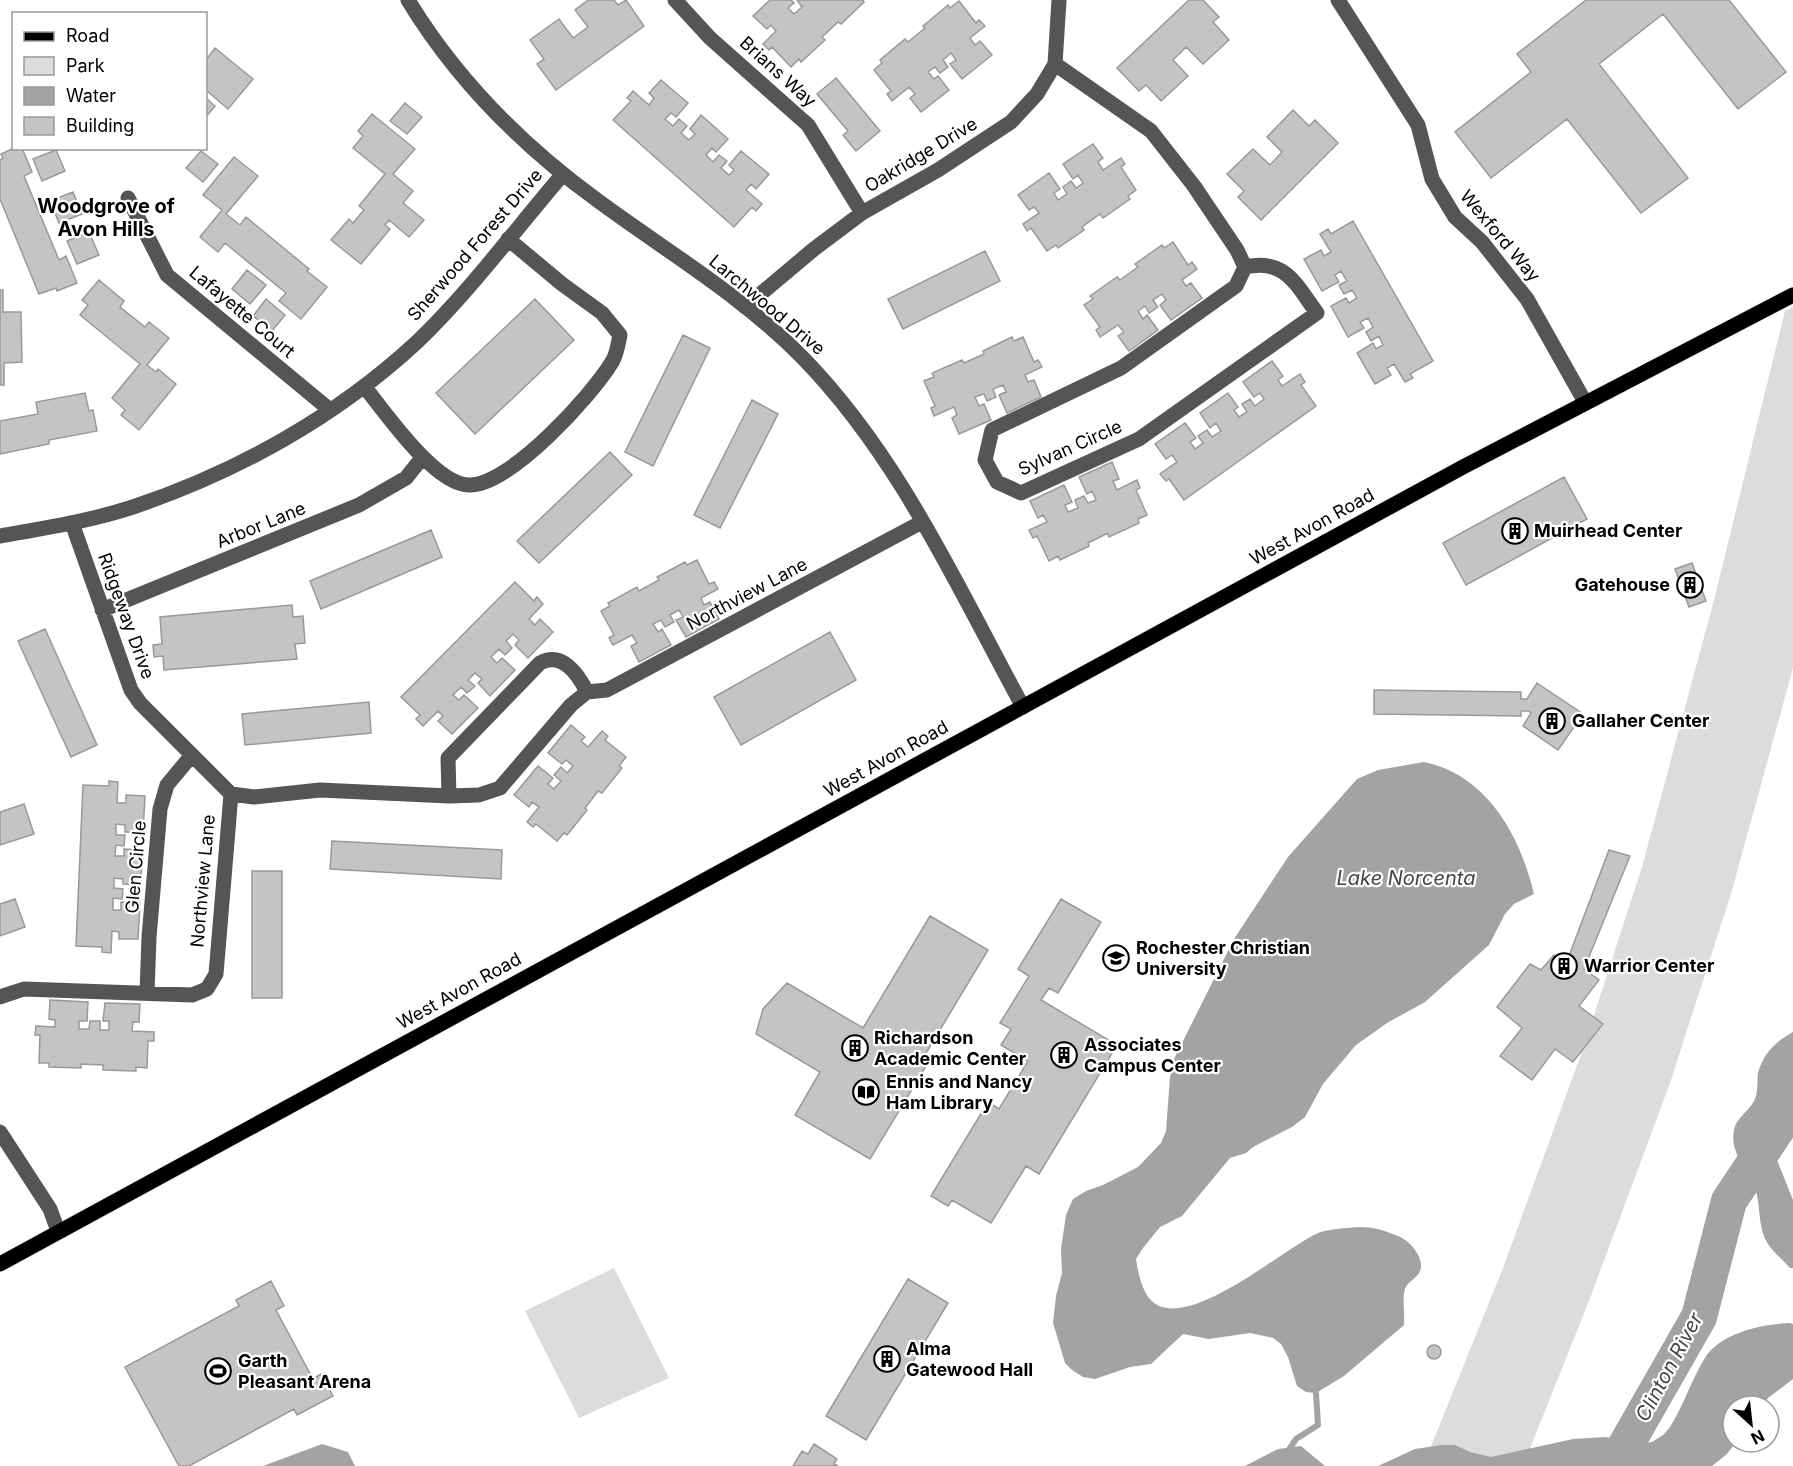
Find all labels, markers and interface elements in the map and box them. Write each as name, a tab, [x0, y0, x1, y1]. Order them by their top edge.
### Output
legend	[12, 12, 207, 150]
text: Road	[66, 25, 109, 46]
street label: Brians Way	[736, 32, 821, 111]
text: Park	[66, 55, 105, 76]
text: Water	[66, 85, 116, 106]
street label: Oakridge Drive	[861, 113, 981, 196]
text: Building	[66, 115, 134, 136]
street label: Sherwood Forest Drive	[403, 164, 546, 325]
street label: Wexford Way	[1456, 186, 1545, 286]
district label: Woodgrove of Avon Hills	[37, 194, 175, 241]
street label: Larchwood Drive	[705, 250, 829, 359]
street label: Lafayette Court	[185, 261, 299, 362]
street label: Sylvan Circle	[1015, 415, 1125, 480]
street label: West Avon Road	[1246, 484, 1377, 569]
street label: Arbor Lane	[213, 497, 309, 552]
building icon: Muirhead Center	[1500, 516, 1530, 546]
place label: Muirhead Center	[1534, 520, 1682, 541]
street label: Ridgeway Drive	[94, 550, 159, 682]
street label: Northview Lane	[683, 553, 811, 634]
building icon: Gatehouse	[1675, 570, 1705, 600]
place label: Gatehouse	[1575, 574, 1670, 595]
building icon: Gallaher Center	[1537, 706, 1567, 736]
place label: Gallaher Center	[1572, 710, 1709, 731]
street label: West Avon Road	[820, 716, 951, 801]
street label: Northview Lane	[186, 814, 219, 948]
street label: Glen Circle	[121, 820, 150, 914]
water label: Lake Norcenta	[1337, 866, 1475, 890]
place label: Rochester Christian University	[1136, 937, 1310, 979]
school or university icon: Rochester Christian University	[1101, 943, 1131, 973]
street label: West Avon Road	[393, 948, 524, 1033]
building icon: Warrior Center	[1549, 951, 1579, 981]
place label: Warrior Center	[1584, 955, 1714, 976]
place label: Richardson Academic Center	[874, 1027, 1026, 1069]
building icon: Richardson Academic Center	[840, 1033, 870, 1063]
place label: Associates Campus Center	[1084, 1034, 1221, 1076]
building icon: Associates Campus Center	[1049, 1040, 1079, 1070]
place label: Ennis and Nancy Ham Library	[886, 1071, 1032, 1113]
library icon: Ennis and Nancy Ham Library	[851, 1077, 881, 1107]
water label: Clinton River	[1630, 1308, 1708, 1425]
place label: Alma Gatewood Hall	[906, 1338, 1033, 1380]
building icon: Alma Gatewood Hall	[872, 1344, 902, 1374]
place label: Garth Pleasant Arena	[238, 1350, 371, 1392]
sports icon: Garth Pleasant Arena	[203, 1356, 233, 1386]
north arrow	[1721, 1394, 1781, 1454]
text: N	[1748, 1426, 1768, 1449]

